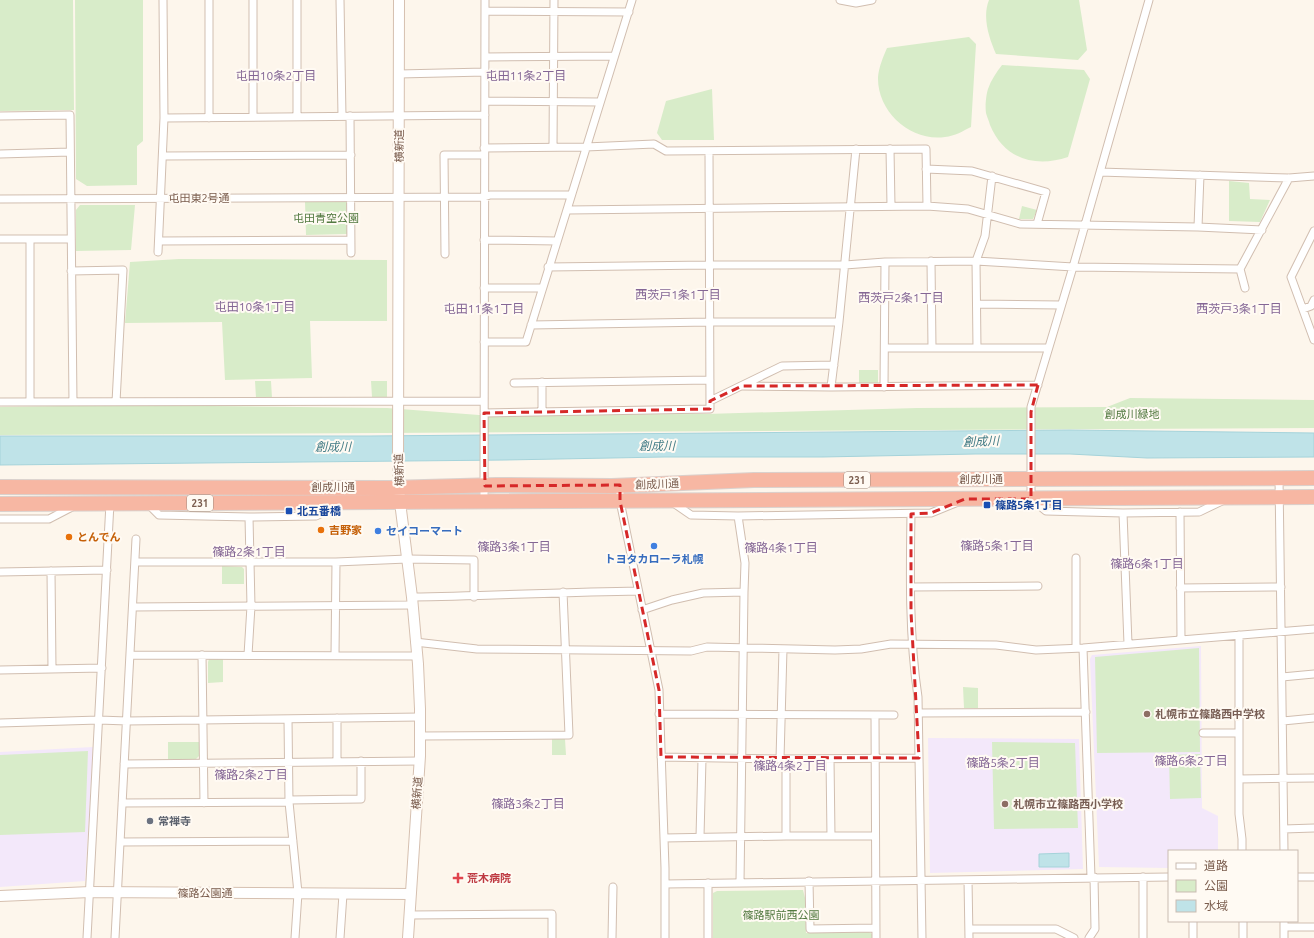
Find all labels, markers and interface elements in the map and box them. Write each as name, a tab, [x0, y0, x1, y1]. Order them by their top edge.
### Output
district label: 屯田10条2丁目	[236, 69, 316, 82]
district label: 屯田11条2丁目	[486, 69, 566, 82]
street label: 横新道	[393, 130, 405, 163]
street label: 屯田東2号通	[168, 192, 230, 204]
park label: 屯田青空公園	[293, 212, 359, 224]
district label: 西茨戸1条1丁目	[635, 288, 721, 301]
district label: 西茨戸2条1丁目	[858, 291, 944, 304]
district label: 屯田10条1丁目	[215, 300, 295, 313]
district label: 屯田11条1丁目	[444, 302, 524, 315]
district label: 西茨戸3条1丁目	[1196, 302, 1282, 315]
park label: 創成川緑地	[1105, 408, 1160, 420]
water label: 創成川	[963, 434, 1001, 448]
water label: 創成川	[639, 439, 677, 452]
water label: 創成川	[315, 440, 353, 453]
street label: 横新道	[392, 453, 406, 487]
road number: 231	[844, 472, 870, 488]
street label: 創成川通	[959, 473, 1003, 485]
street label: 創成川通	[635, 477, 679, 491]
street label: 創成川通	[311, 481, 355, 493]
road number: 231	[187, 495, 213, 511]
place label: 篠路5条1丁目	[995, 499, 1062, 511]
marker: 篠路5条1丁目	[982, 500, 992, 510]
place label: 北五番橋	[297, 505, 341, 517]
marker: 北五番橋	[284, 506, 294, 516]
place label: 吉野家	[329, 524, 362, 536]
marker: 吉野家	[316, 525, 326, 535]
place label: セイコーマート	[386, 525, 463, 537]
marker: セイコーマート	[373, 526, 383, 536]
place label: とんでん	[77, 531, 120, 543]
marker: とんでん	[64, 532, 74, 542]
district label: 篠路5条1丁目	[960, 539, 1034, 552]
district label: 篠路3条1丁目	[477, 540, 551, 553]
marker: トヨタカローラ札幌	[649, 541, 659, 551]
district label: 篠路4条1丁目	[744, 541, 818, 554]
district label: 篠路2条1丁目	[212, 545, 286, 558]
place label: トヨタカローラ札幌	[605, 553, 704, 565]
district label: 篠路6条1丁目	[1110, 557, 1184, 570]
place label: 札幌市立篠路西中学校	[1155, 708, 1265, 720]
marker: 札幌市立篠路西中学校	[1142, 709, 1152, 719]
district label: 篠路6条2丁目	[1154, 754, 1228, 767]
district label: 篠路5条2丁目	[966, 756, 1040, 769]
district label: 篠路4条2丁目	[753, 759, 827, 772]
district label: 篠路2条2丁目	[214, 768, 288, 781]
street label: 横新道	[410, 776, 424, 810]
district label: 篠路3条2丁目	[491, 797, 565, 810]
place label: 札幌市立篠路西小学校	[1013, 798, 1123, 810]
marker: 札幌市立篠路西小学校	[1000, 799, 1010, 809]
place label: 常禅寺	[158, 815, 191, 827]
marker: 常禅寺	[145, 816, 155, 826]
legend	[1168, 850, 1298, 922]
text: 道路	[1204, 859, 1228, 872]
marker: 荒木病院	[452, 872, 464, 884]
place label: 荒木病院	[467, 872, 511, 884]
text: 公園	[1204, 879, 1228, 892]
street label: 篠路公園通	[178, 887, 233, 899]
text: 水域	[1204, 899, 1228, 912]
park label: 篠路駅前西公園	[743, 909, 820, 921]

